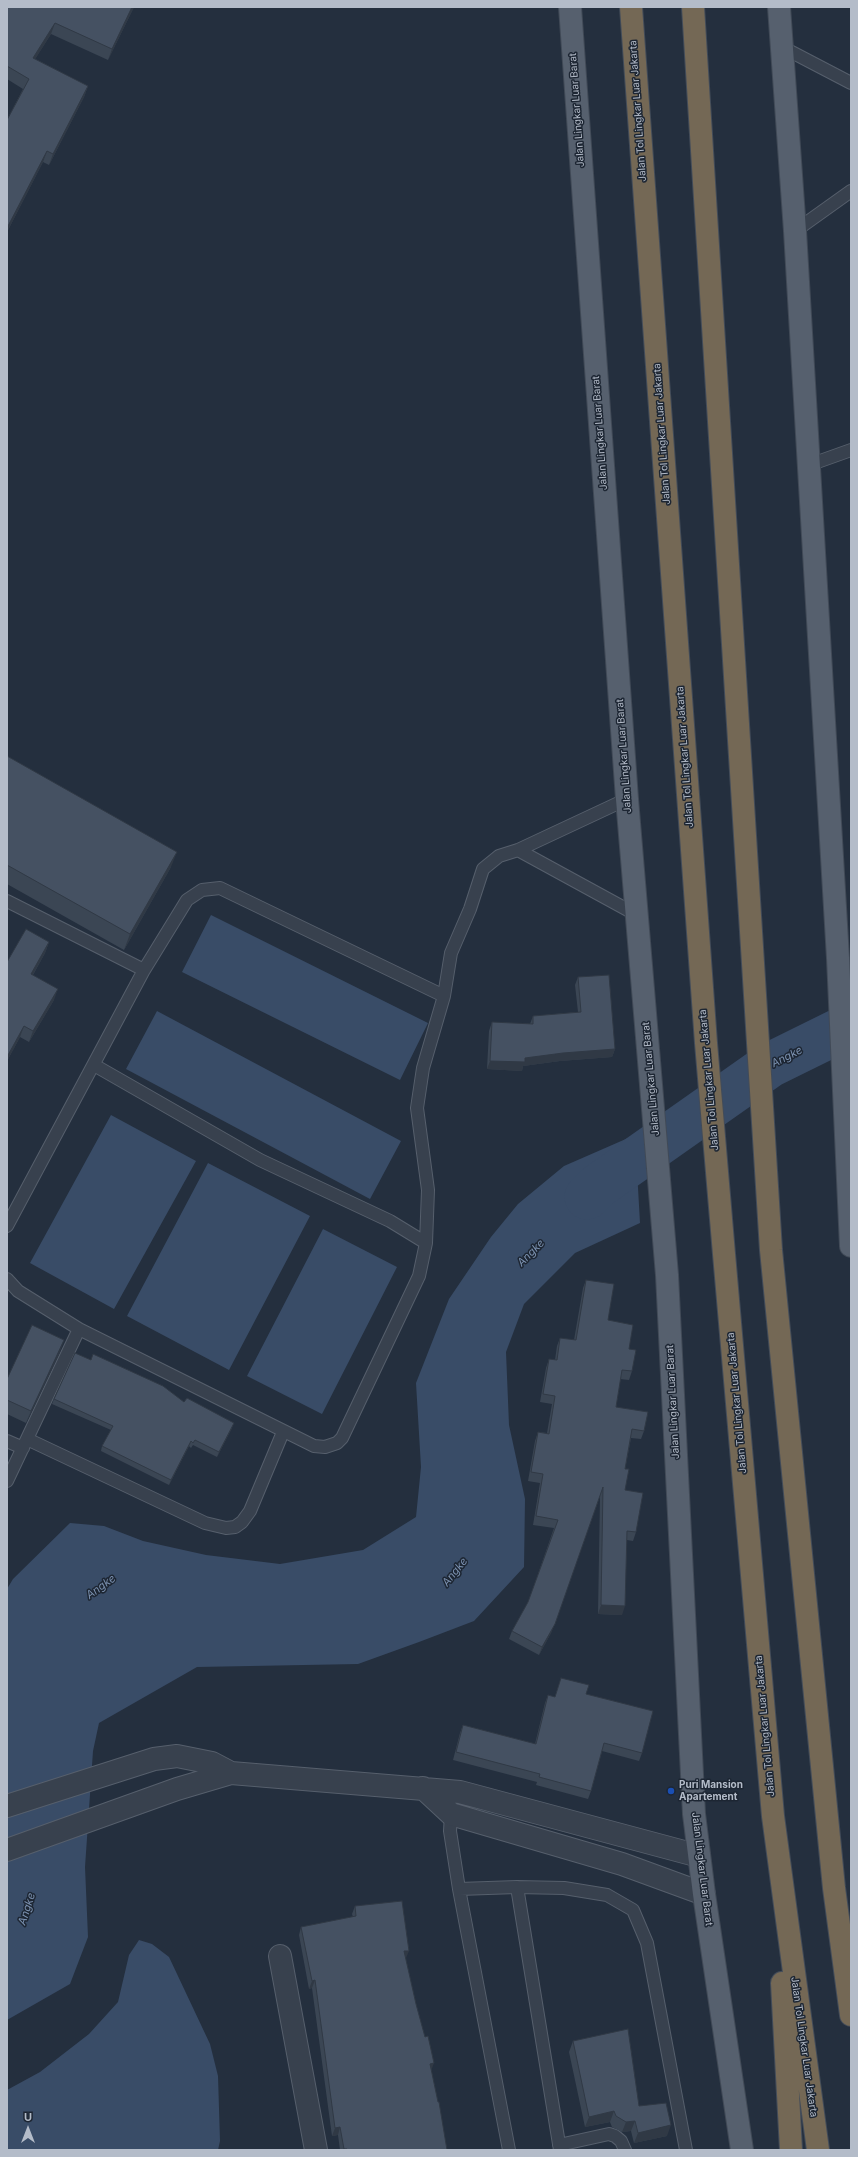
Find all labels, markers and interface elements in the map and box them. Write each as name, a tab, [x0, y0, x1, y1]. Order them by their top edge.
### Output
street label: Jalan Tol Lingkar Luar Jakarta	[627, 40, 649, 182]
street label: Jalan Lingkar Luar Barat	[567, 52, 587, 168]
street label: Jalan Tol Lingkar Luar Jakarta	[651, 363, 673, 505]
street label: Jalan Lingkar Luar Barat	[590, 375, 610, 491]
street label: Jalan Tol Lingkar Luar Jakarta	[674, 686, 696, 828]
street label: Jalan Lingkar Luar Barat	[614, 698, 634, 814]
street label: Jalan Tol Lingkar Luar Jakarta	[697, 1009, 721, 1151]
street label: Jalan Lingkar Luar Barat	[640, 1021, 662, 1137]
water label: Angke	[769, 1044, 805, 1070]
water label: Angke	[515, 1237, 547, 1269]
street label: Jalan Tol Lingkar Luar Jakarta	[725, 1332, 749, 1474]
street label: Jalan Lingkar Luar Barat	[664, 1345, 682, 1459]
water label: Angke	[439, 1555, 471, 1589]
water label: Angke	[84, 1572, 118, 1602]
street label: Jalan Tol Lingkar Luar Jakarta	[753, 1655, 777, 1797]
place label: Puri Mansion Apartement	[679, 1779, 743, 1802]
marker: Puri Mansion Apartement	[666, 1786, 676, 1796]
street label: Jalan Lingkar Luar Barat	[689, 1811, 715, 1927]
water label: Angke	[16, 1891, 38, 1927]
street label: Jalan Tol Lingkar Luar Jakarta	[788, 1976, 820, 2118]
north arrow	[8, 2109, 48, 2149]
text: U	[24, 2110, 32, 2124]

